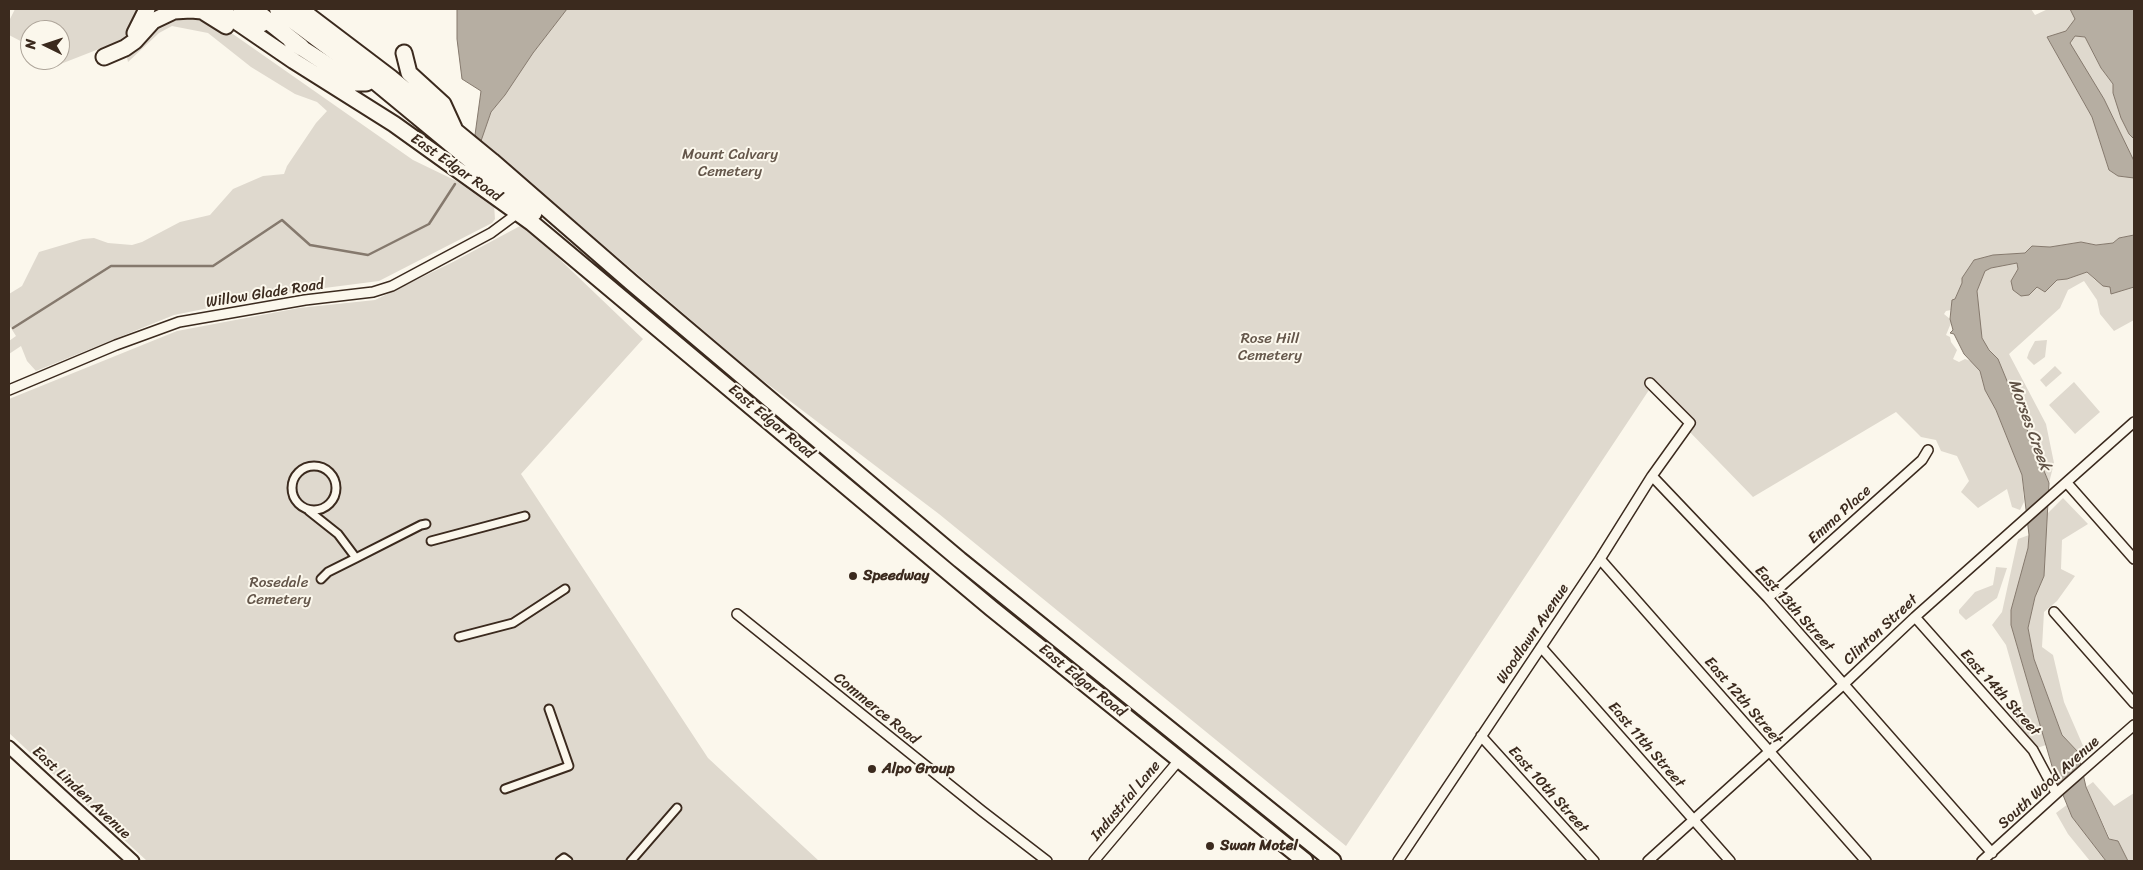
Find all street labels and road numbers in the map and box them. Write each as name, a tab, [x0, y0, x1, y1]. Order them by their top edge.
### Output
street label: East Edgar Road	[407, 130, 505, 206]
street label: Willow Glade Road	[205, 276, 325, 312]
street label: East Edgar Road	[724, 381, 818, 463]
street label: Emma Place	[1805, 482, 1875, 548]
street label: East 13th Street	[1751, 562, 1837, 656]
street label: Woodlawn Avenue	[1493, 581, 1573, 687]
street label: Clinton Street	[1840, 591, 1922, 669]
street label: East Edgar Road	[1035, 640, 1129, 722]
street label: East 14th Street	[1956, 646, 2044, 740]
street label: East 12th Street	[1700, 654, 1786, 748]
street label: Commerce Road	[830, 669, 922, 749]
street label: East 11th Street	[1604, 698, 1688, 792]
street label: South Wood Avenue	[1995, 733, 2103, 833]
street label: East Linden Avenue	[28, 743, 134, 843]
street label: East 10th Street	[1504, 743, 1592, 837]
street label: Industrial Lane	[1087, 757, 1165, 845]

